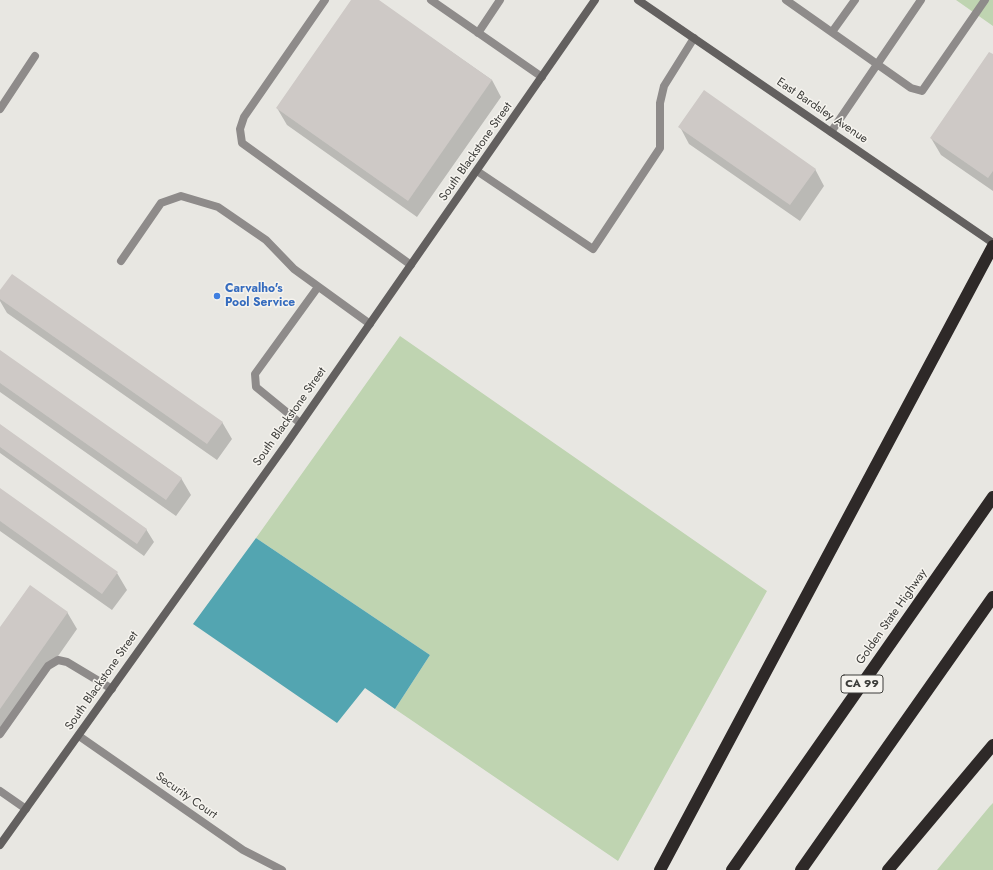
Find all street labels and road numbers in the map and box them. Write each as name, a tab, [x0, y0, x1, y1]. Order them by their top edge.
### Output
street label: East Bardsley Avenue	[774, 75, 870, 147]
street label: South Blackstone Street	[436, 100, 516, 204]
street label: South Blackstone Street	[250, 365, 330, 469]
street label: Golden State Highway	[854, 566, 930, 668]
street label: South Blackstone Street	[62, 629, 142, 733]
road number: CA 99	[841, 675, 883, 693]
street label: Security Court	[152, 769, 220, 823]

